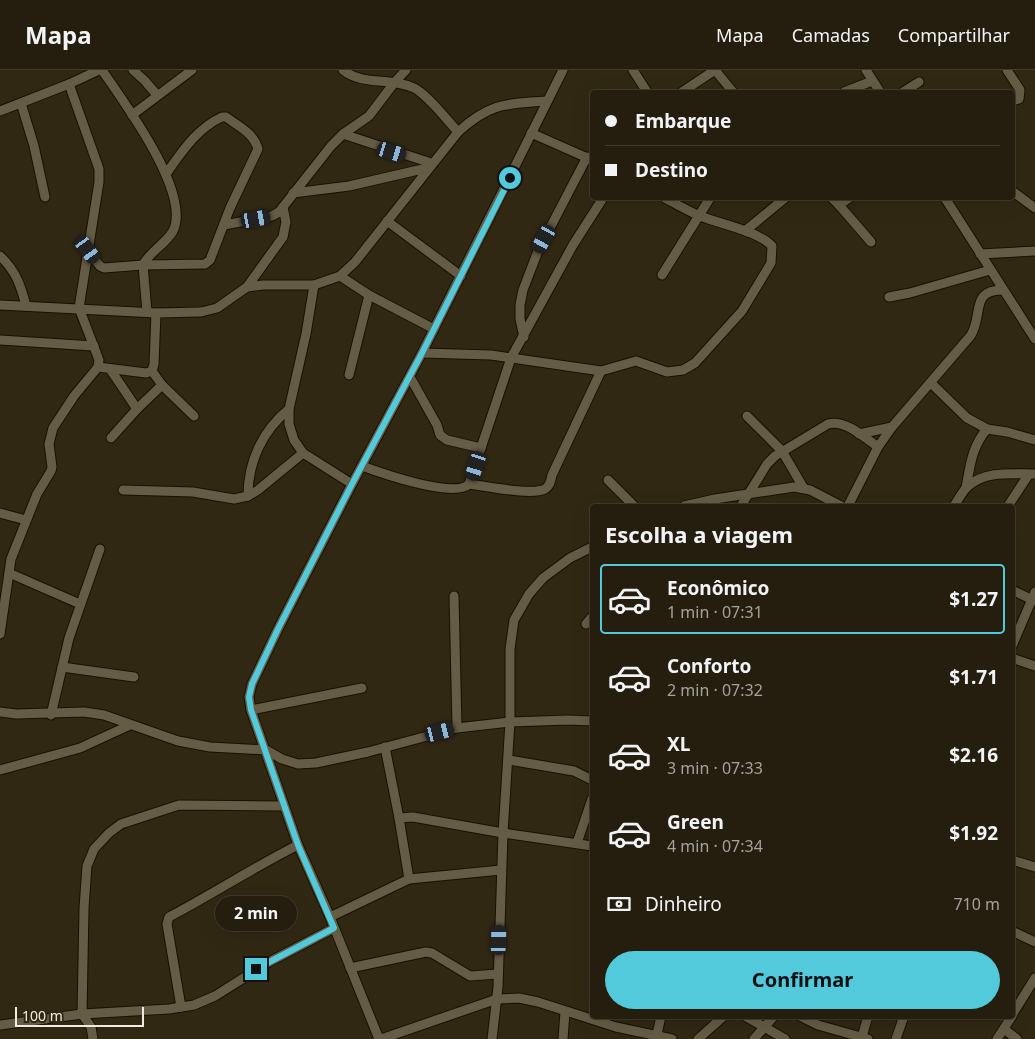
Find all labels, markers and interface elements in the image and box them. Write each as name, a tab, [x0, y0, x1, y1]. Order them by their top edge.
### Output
text: Mapa	[25, 18, 92, 51]
text: Mapa	[716, 23, 764, 47]
text: Camadas	[792, 23, 870, 47]
text: Compartilhar	[898, 23, 1010, 47]
text: Embarque	[635, 108, 731, 134]
car	[375, 140, 408, 164]
text: Destino	[635, 157, 708, 183]
route start	[499, 167, 521, 189]
car	[239, 209, 272, 229]
car	[530, 222, 557, 256]
car	[73, 233, 102, 267]
car	[464, 449, 487, 483]
text: Escolha a viagem	[605, 519, 793, 549]
text: Econômico	[667, 575, 769, 601]
icon: car	[607, 577, 652, 622]
text: $1.27	[949, 586, 998, 612]
text: 1 min · 07:31	[667, 601, 763, 623]
text: Conforto	[667, 653, 751, 679]
icon: car	[607, 655, 652, 700]
text: $1.71	[949, 664, 998, 690]
text: 2 min · 07:32	[667, 679, 763, 701]
car	[423, 721, 456, 743]
text: XL	[667, 731, 690, 757]
icon: car	[607, 733, 652, 778]
text: $2.16	[949, 742, 998, 768]
text: 3 min · 07:33	[667, 757, 763, 779]
text: Green	[667, 809, 724, 835]
icon: car	[607, 811, 652, 856]
text: $1.92	[949, 820, 998, 846]
text: 4 min · 07:34	[667, 835, 763, 857]
icon: cash	[605, 890, 633, 918]
text: Dinheiro	[645, 891, 722, 917]
text: 710 m	[953, 893, 1000, 915]
callout: 2 min	[215, 896, 297, 932]
text: 2 min	[234, 902, 278, 924]
car	[490, 925, 507, 955]
button: Confirmar	[605, 951, 1000, 1009]
route end	[245, 958, 267, 980]
scale bar	[15, 1004, 144, 1027]
text: 100 m	[22, 1006, 63, 1025]

